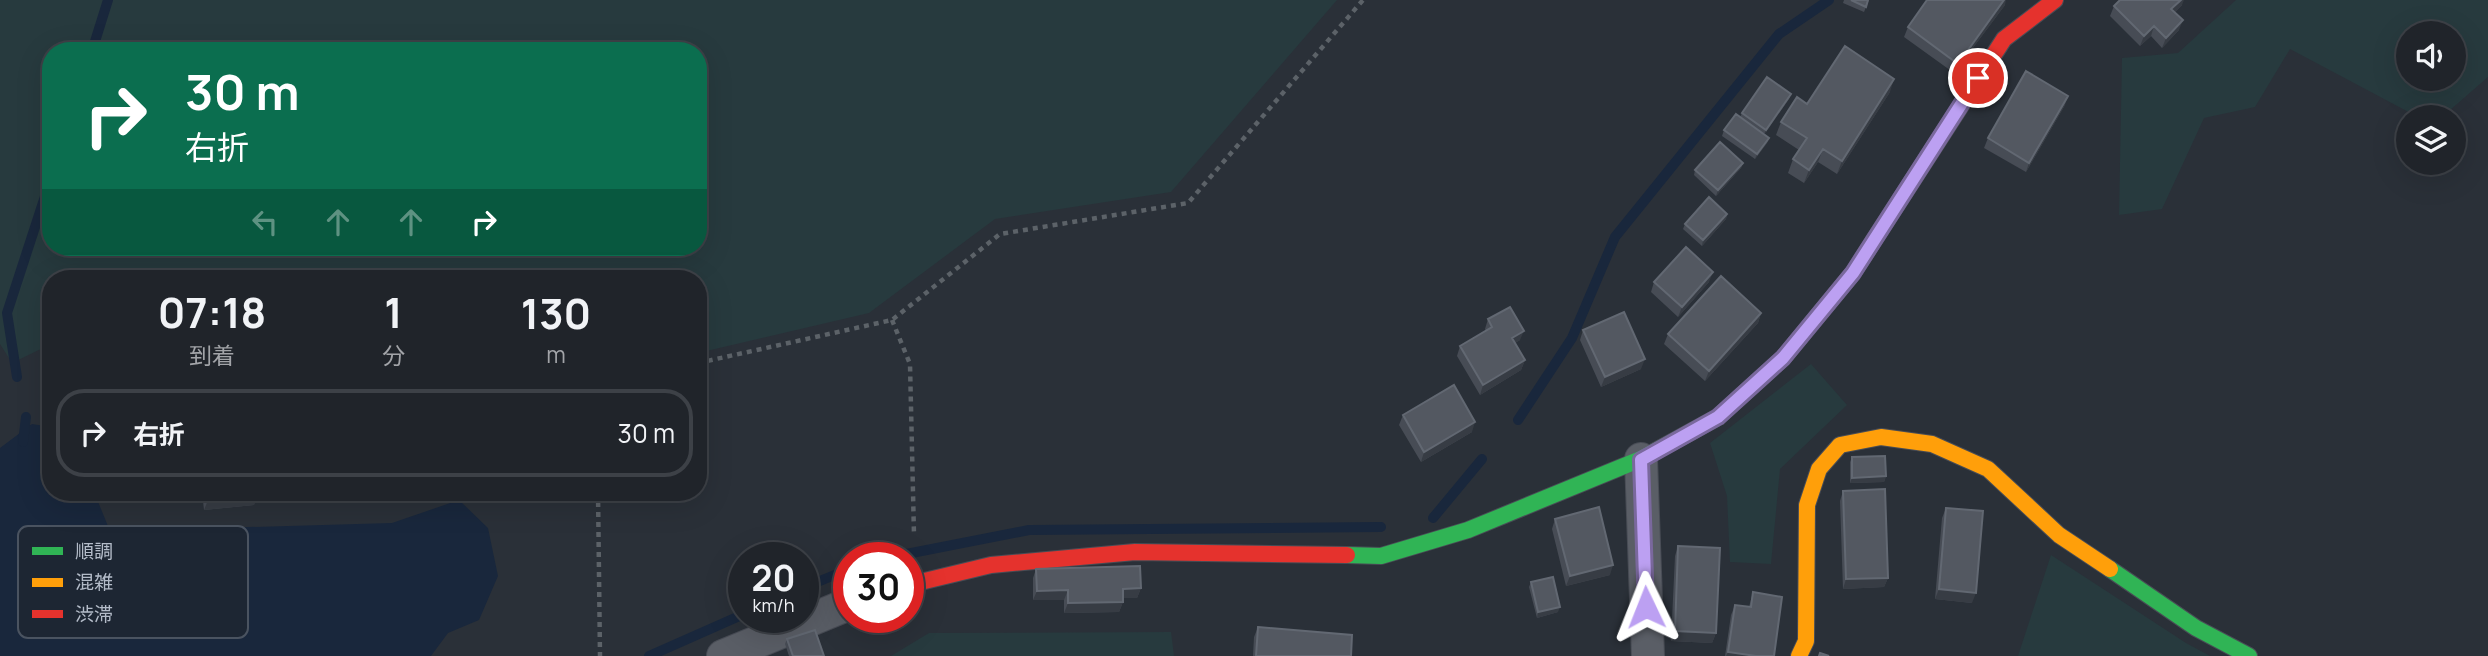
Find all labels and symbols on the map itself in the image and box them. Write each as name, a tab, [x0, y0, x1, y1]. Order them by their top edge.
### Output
pin	[1948, 48, 2008, 108]
legend	[18, 526, 248, 638]
text: 順調	[75, 538, 113, 564]
speed limit sign: 30	[833, 542, 924, 633]
text: 混雑	[75, 569, 113, 595]
position arrow	[1609, 570, 1683, 644]
text: 渋滞	[75, 601, 113, 627]

